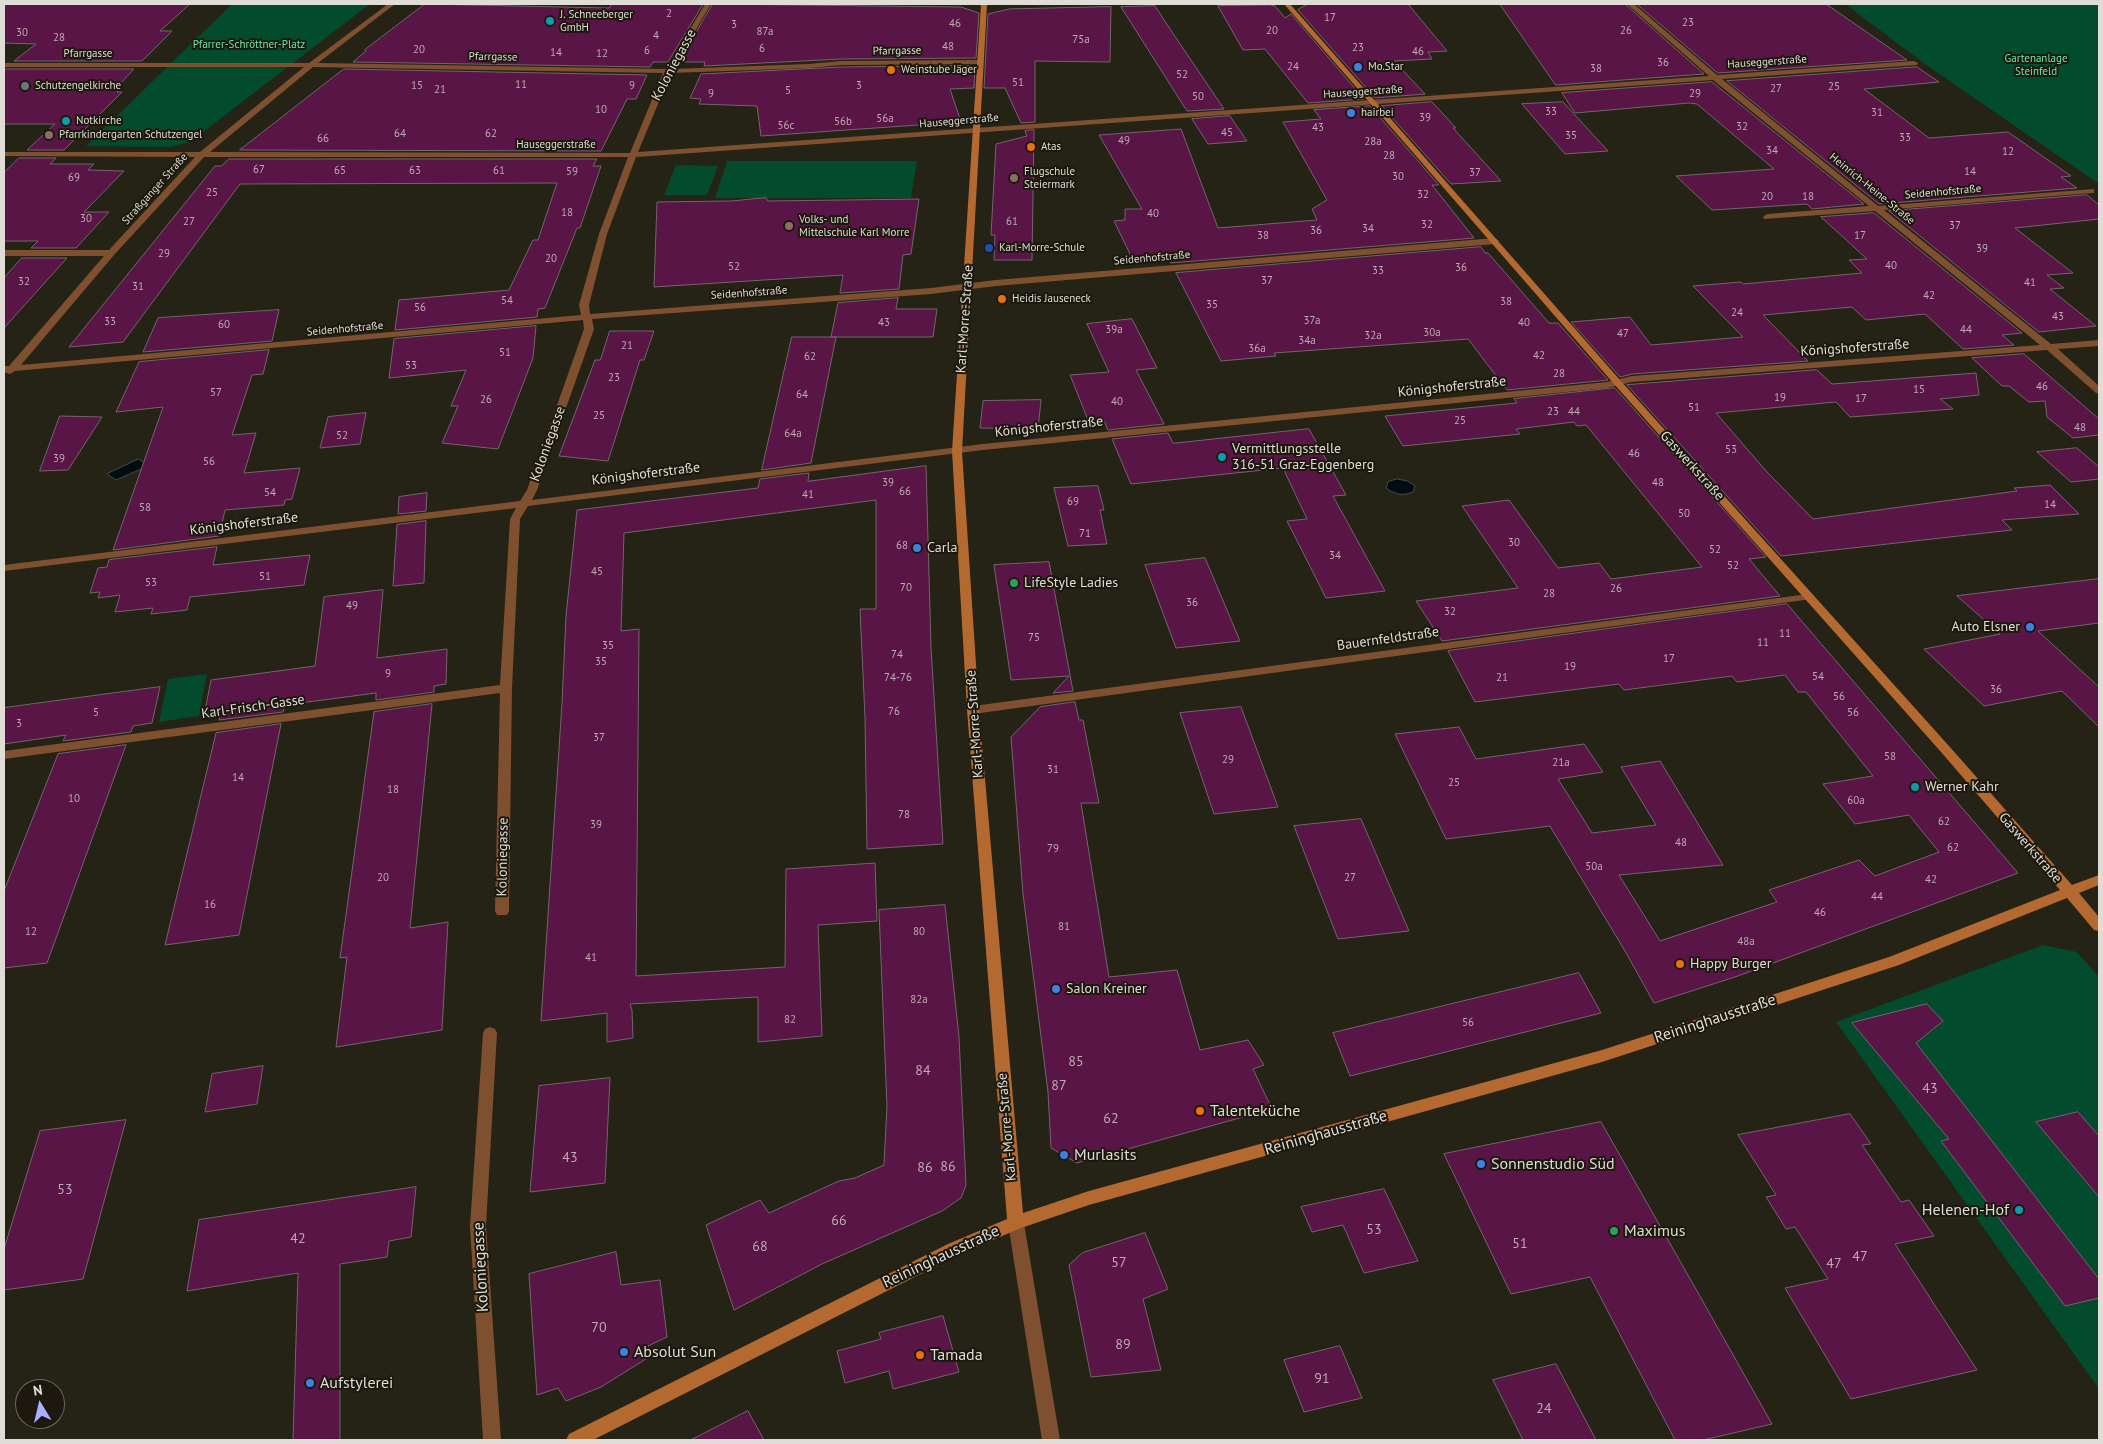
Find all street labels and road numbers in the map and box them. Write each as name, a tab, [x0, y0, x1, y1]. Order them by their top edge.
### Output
street label: Koloniegasse	[648, 26, 700, 104]
street label: Pfarrgasse	[872, 44, 922, 58]
street label: Pfarrgasse	[64, 47, 112, 61]
street label: Pfarrgasse	[468, 50, 518, 64]
street label: Hauseggerstraße	[1727, 53, 1807, 71]
street label: Hauseggerstraße	[1323, 83, 1403, 101]
street label: Hauseggerstraße	[919, 111, 999, 131]
street label: Hauseggerstraße	[516, 138, 596, 152]
street label: Straßganger Straße	[119, 151, 191, 227]
street label: Heinrich-Heine-Straße	[1827, 151, 1917, 227]
street label: Seidenhofstraße	[1904, 182, 1982, 202]
street label: Seidenhofstraße	[1113, 248, 1191, 268]
street label: Karl-Morre-Straße	[953, 264, 977, 374]
street label: Seidenhofstraße	[710, 284, 788, 302]
street label: Seidenhofstraße	[306, 319, 384, 339]
street label: Königshoferstraße	[1800, 336, 1910, 360]
street label: Königshoferstraße	[1397, 373, 1507, 401]
street label: Koloniegasse	[527, 404, 569, 484]
street label: Königshoferstraße	[994, 413, 1104, 441]
street label: Gaswerkstraße	[1656, 428, 1728, 504]
street label: Königshoferstraße	[591, 459, 701, 489]
street label: Königshoferstraße	[189, 509, 299, 539]
street label: Bauernfeldstraße	[1336, 624, 1440, 654]
street label: Karl-Morre-Straße	[963, 669, 987, 779]
street label: Karl-Frisch-Gasse	[200, 691, 306, 723]
street label: Gaswerkstraße	[1995, 809, 2065, 887]
street label: Koloniegasse	[494, 818, 512, 896]
street label: Reininghausstraße	[1652, 990, 1778, 1048]
street label: Karl-Morre-Straße	[994, 1072, 1020, 1182]
street label: Reininghausstraße	[1262, 1106, 1390, 1160]
street label: Koloniegasse	[469, 1222, 493, 1312]
street label: Reininghausstraße	[880, 1222, 1002, 1292]

